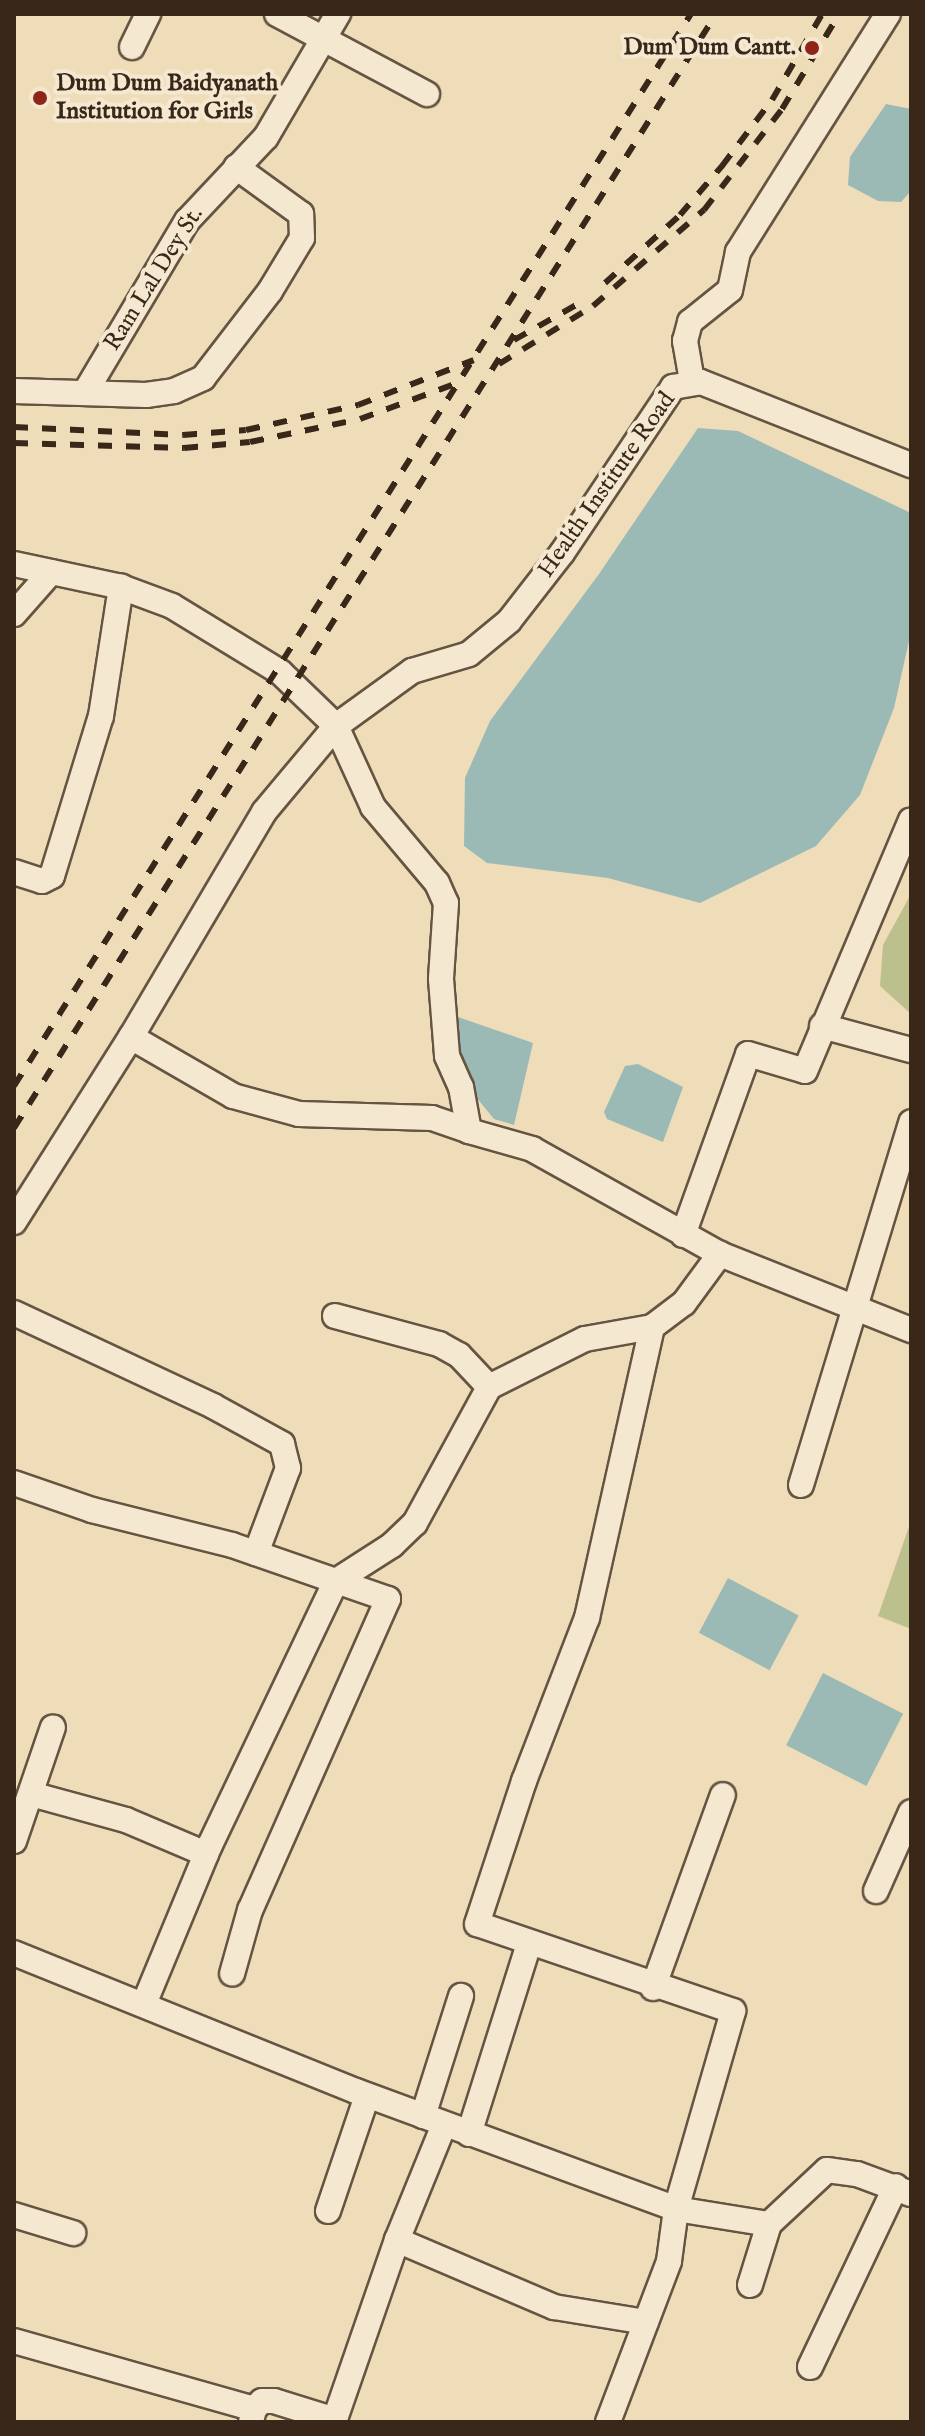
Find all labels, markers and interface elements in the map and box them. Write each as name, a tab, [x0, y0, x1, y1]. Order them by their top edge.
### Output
place label: Dum Dum Cantt.	[623, 34, 796, 62]
marker: Dum Dum Cantt.	[803, 39, 821, 57]
place label: Dum Dum Baidyanath Institution for Girls	[56, 70, 278, 126]
marker: Dum Dum Baidyanath Institution for Girls	[31, 89, 49, 107]
street label: Ram Lal Dey St.	[98, 202, 210, 356]
street label: Health Institute Road	[532, 387, 682, 583]

